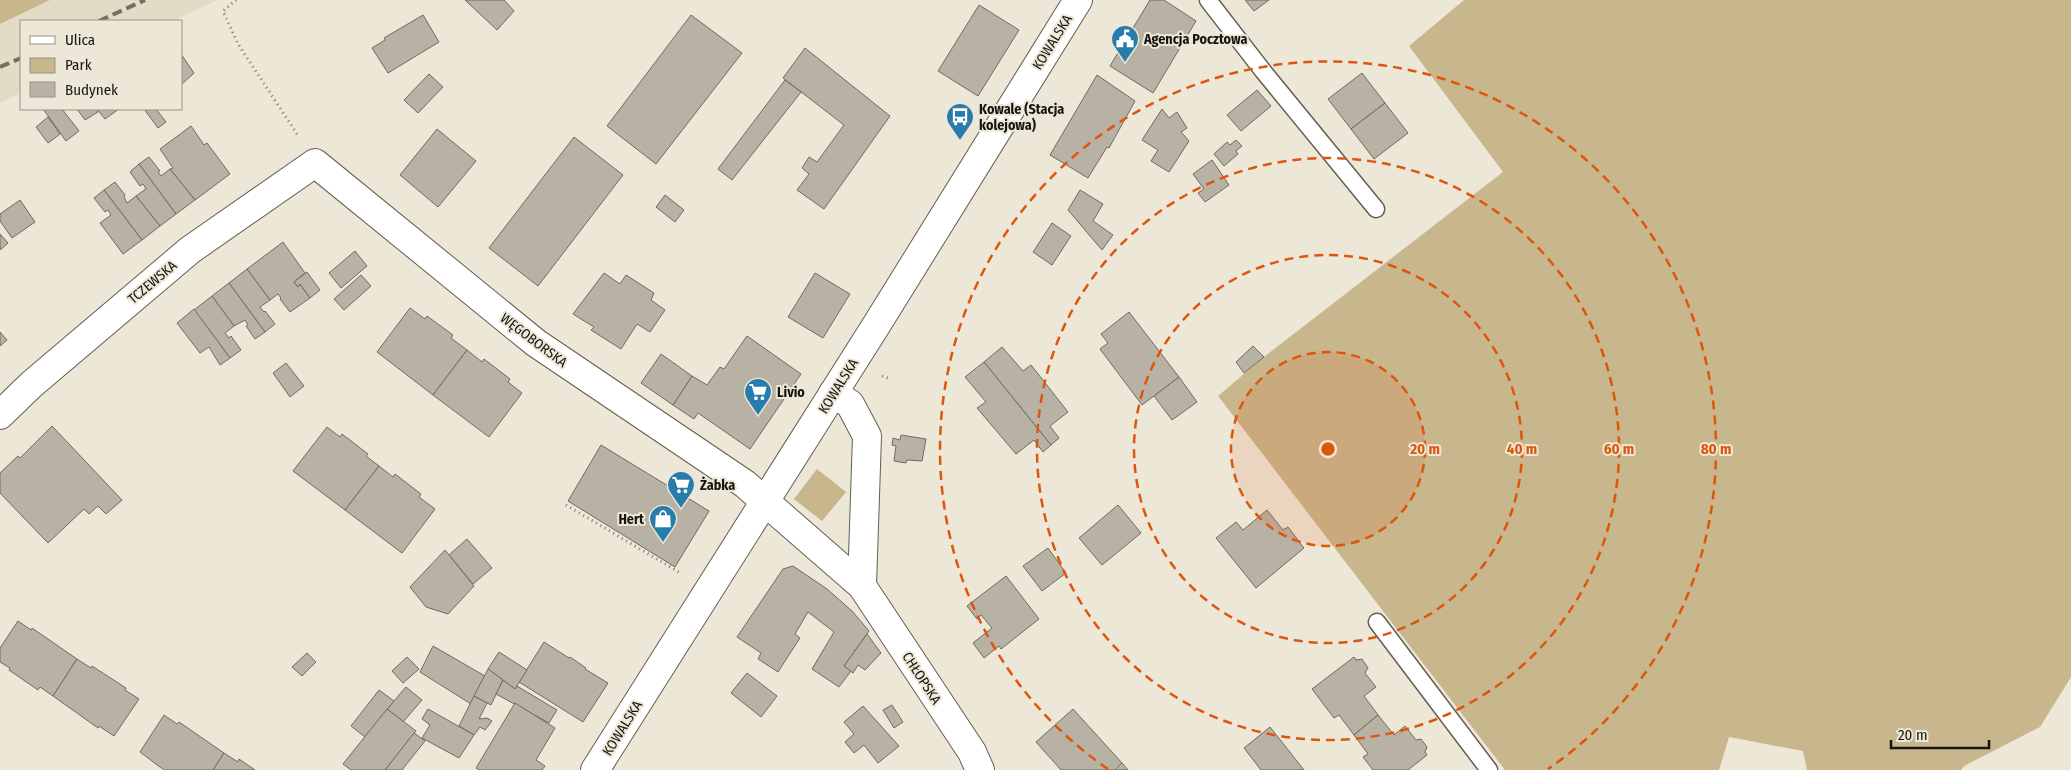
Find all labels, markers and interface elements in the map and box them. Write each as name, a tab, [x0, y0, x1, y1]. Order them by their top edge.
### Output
street label: KOWALSKA	[1029, 11, 1076, 73]
legend	[20, 20, 182, 110]
public building icon: Agencja Pocztowa	[1110, 24, 1140, 63]
text: Ulica	[65, 31, 95, 49]
place label: Agencja Pocztowa	[1143, 31, 1247, 48]
text: Park	[65, 56, 92, 74]
text: Budynek	[65, 81, 118, 99]
place label: Kowale (Stacja kolejowa)	[979, 101, 1064, 134]
bus stop icon: Kowale (Stacja kolejowa)	[945, 102, 975, 141]
street label: TCZEWSKA	[125, 257, 181, 308]
street label: WĘGOBORSKA	[497, 310, 571, 371]
street label: KOWALSKA	[815, 355, 862, 417]
supermarket icon: Livio	[743, 377, 773, 416]
place label: Livio	[777, 384, 805, 401]
centre of rings	[1319, 440, 1337, 458]
text: 20 m	[1409, 440, 1440, 458]
text: 40 m	[1507, 440, 1537, 458]
text: 60 m	[1604, 440, 1634, 458]
text: 80 m	[1701, 440, 1731, 458]
supermarket icon: Żabka	[666, 470, 696, 509]
place label: Żabka	[700, 476, 735, 494]
shop icon: Hert	[648, 504, 678, 543]
place label: Hert	[618, 511, 645, 528]
street label: CHŁOPSKA	[898, 649, 945, 708]
street label: KOWALSKA	[599, 697, 646, 759]
scale bar	[1891, 718, 1988, 750]
text: 20 m	[1898, 726, 1928, 744]

